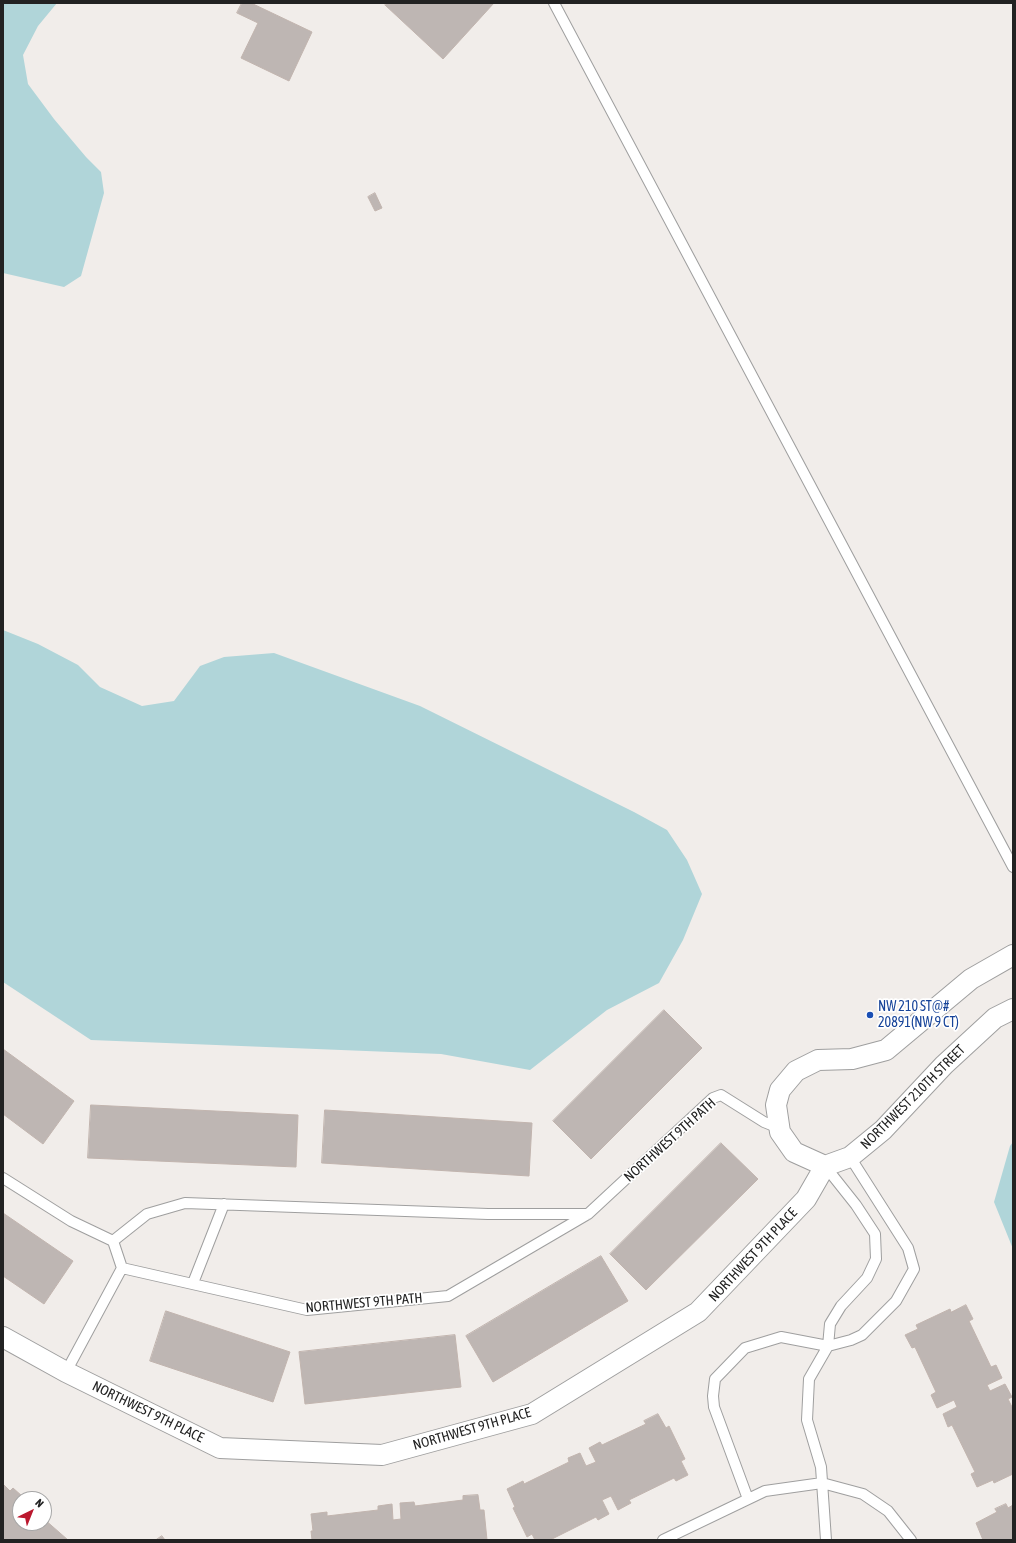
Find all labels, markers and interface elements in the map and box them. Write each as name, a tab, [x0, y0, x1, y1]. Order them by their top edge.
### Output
place label: NW 210 ST@# 20891(NW 9 CT)	[878, 999, 959, 1032]
marker: NW 210 ST@# 20891(NW 9 CT)	[865, 1010, 875, 1020]
street label: NORTHWEST 210TH STREET	[857, 1041, 969, 1153]
street label: NORTHWEST 9TH PATH	[621, 1094, 719, 1186]
street label: NORTHWEST 9TH PLACE	[705, 1205, 801, 1305]
street label: NORTHWEST 9TH PATH	[305, 1290, 423, 1316]
street label: NORTHWEST 9TH PLACE	[90, 1378, 206, 1446]
street label: NORTHWEST 9TH PLACE	[411, 1404, 533, 1454]
north arrow	[12, 1491, 52, 1531]
text: N	[33, 1496, 46, 1510]

